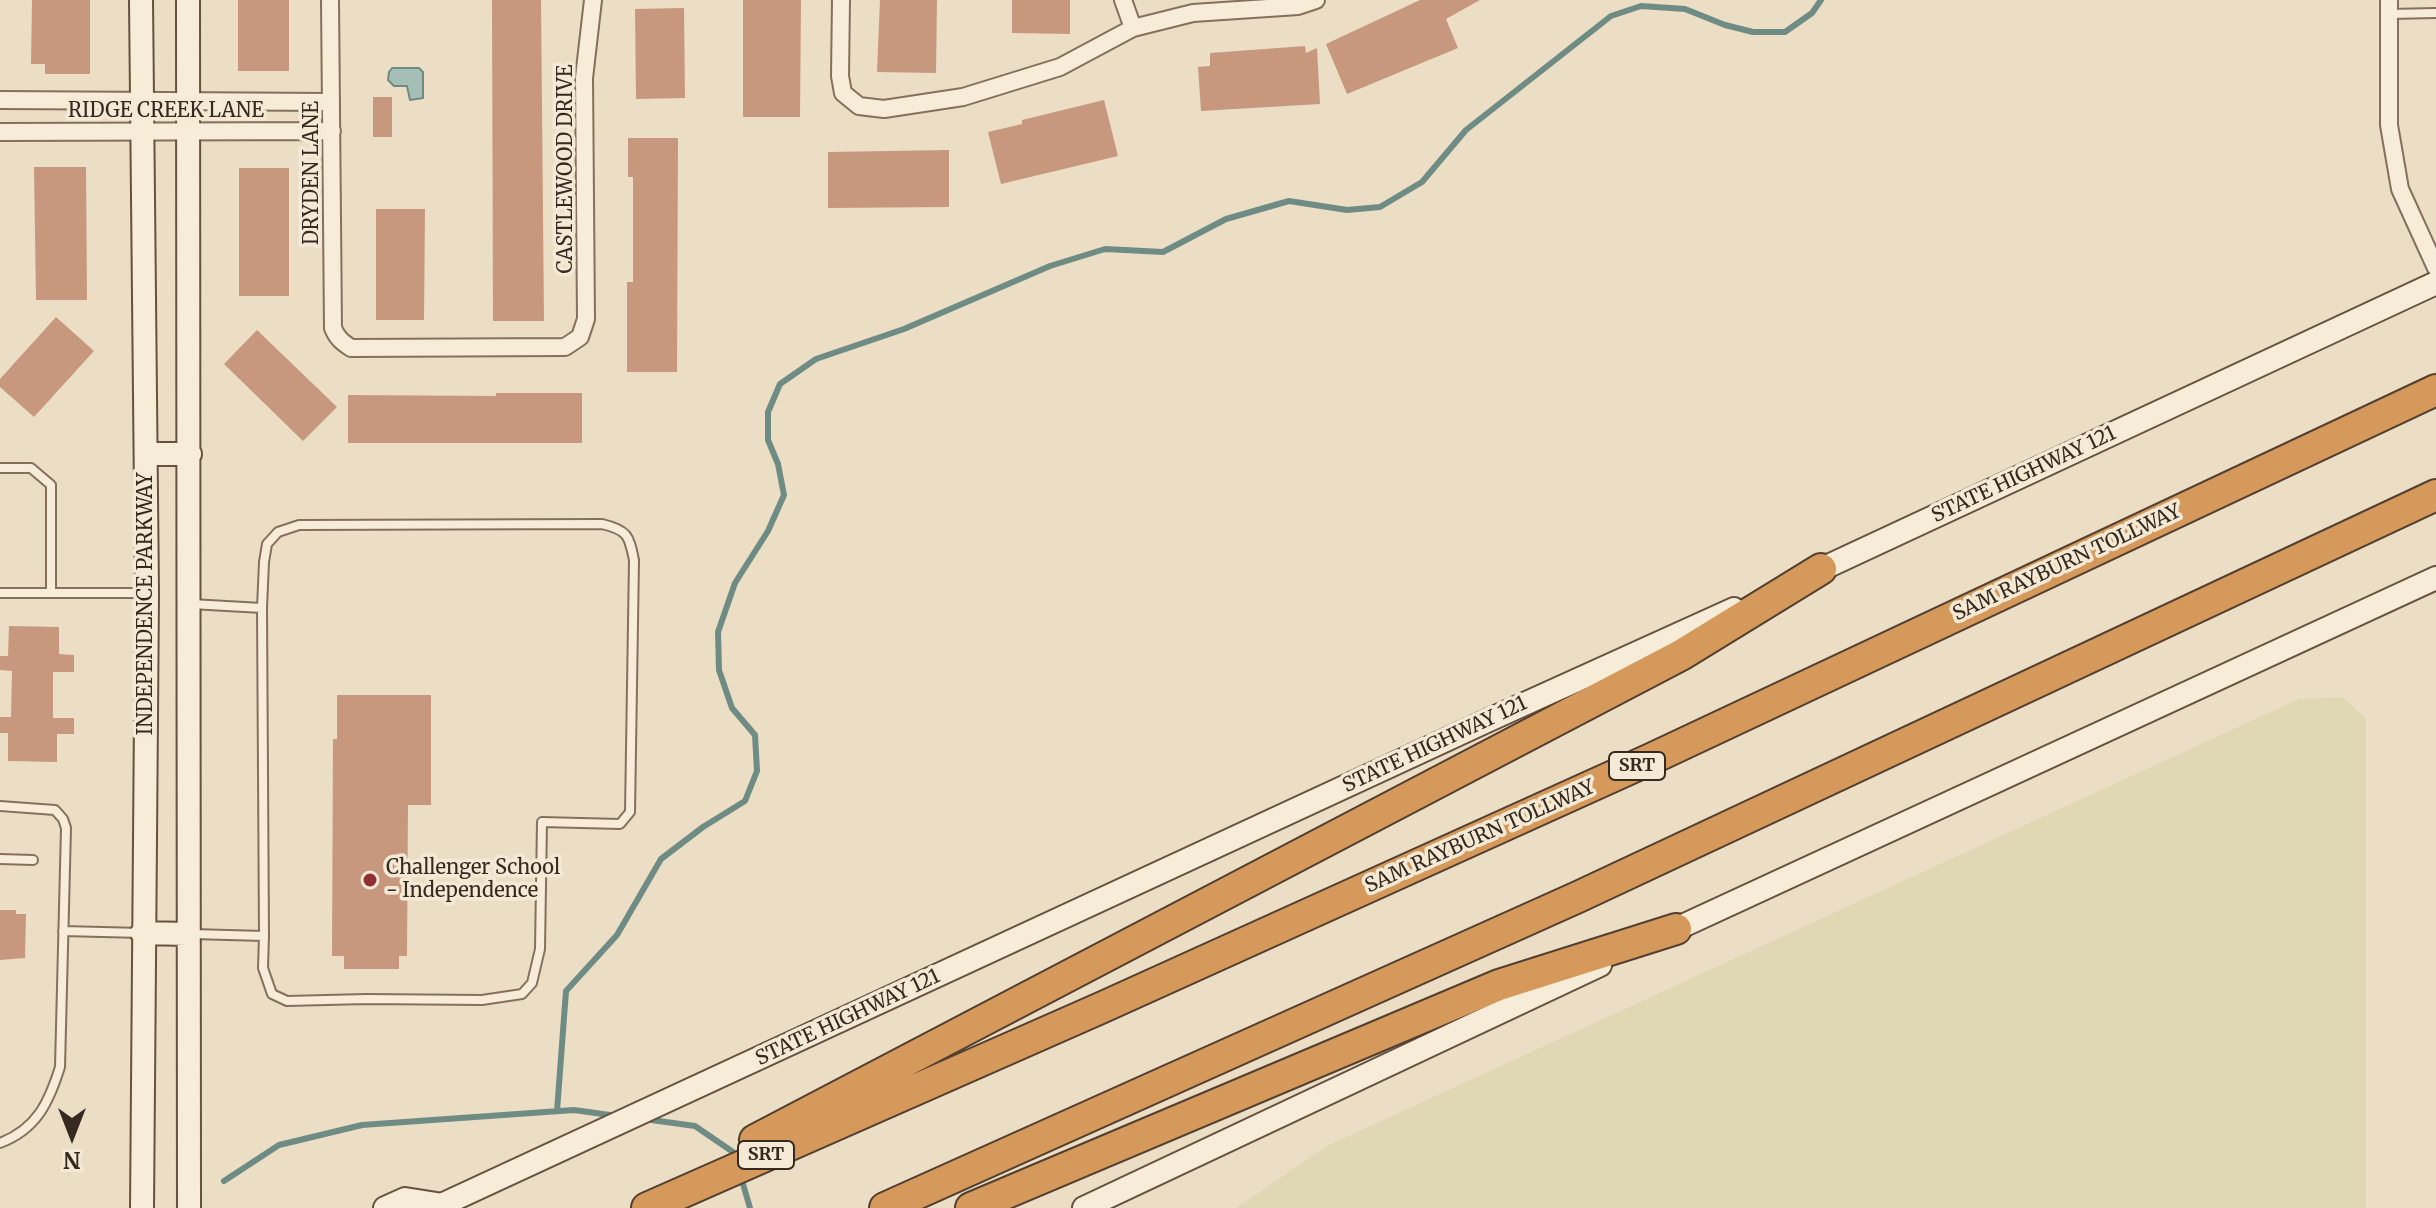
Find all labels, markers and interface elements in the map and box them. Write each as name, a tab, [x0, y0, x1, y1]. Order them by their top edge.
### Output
street label: CASTLEWOOD DRIVE	[554, 64, 578, 274]
street label: RIDGE CREEK LANE	[68, 99, 264, 123]
street label: DRYDEN LANE	[300, 101, 324, 245]
street label: STATE HIGHWAY 121	[1928, 422, 2120, 528]
street label: INDEPENDENCE PARKWAY	[134, 473, 158, 735]
street label: SAM RAYBURN TOLLWAY	[1949, 500, 2185, 626]
street label: STATE HIGHWAY 121	[1339, 692, 1531, 798]
road number: SRT	[1609, 752, 1665, 780]
street label: SAM RAYBURN TOLLWAY	[1361, 775, 1599, 899]
place label: Challenger School - Independence	[386, 856, 560, 903]
marker: Challenger School - Independence	[361, 871, 379, 889]
street label: STATE HIGHWAY 121	[752, 965, 944, 1071]
north arrow	[32, 1096, 112, 1176]
road number: SRT	[738, 1141, 794, 1169]
text: N	[63, 1146, 81, 1174]

